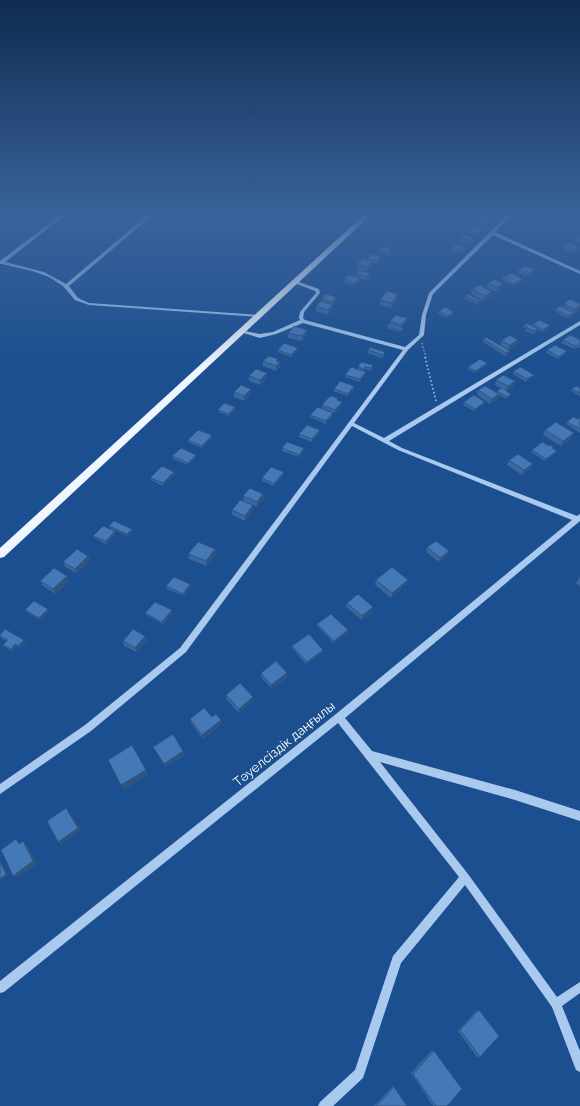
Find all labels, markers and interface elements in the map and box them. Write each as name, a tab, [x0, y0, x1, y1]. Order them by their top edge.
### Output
street label: Тәуелсіздік даңғылы	[230, 698, 338, 790]

